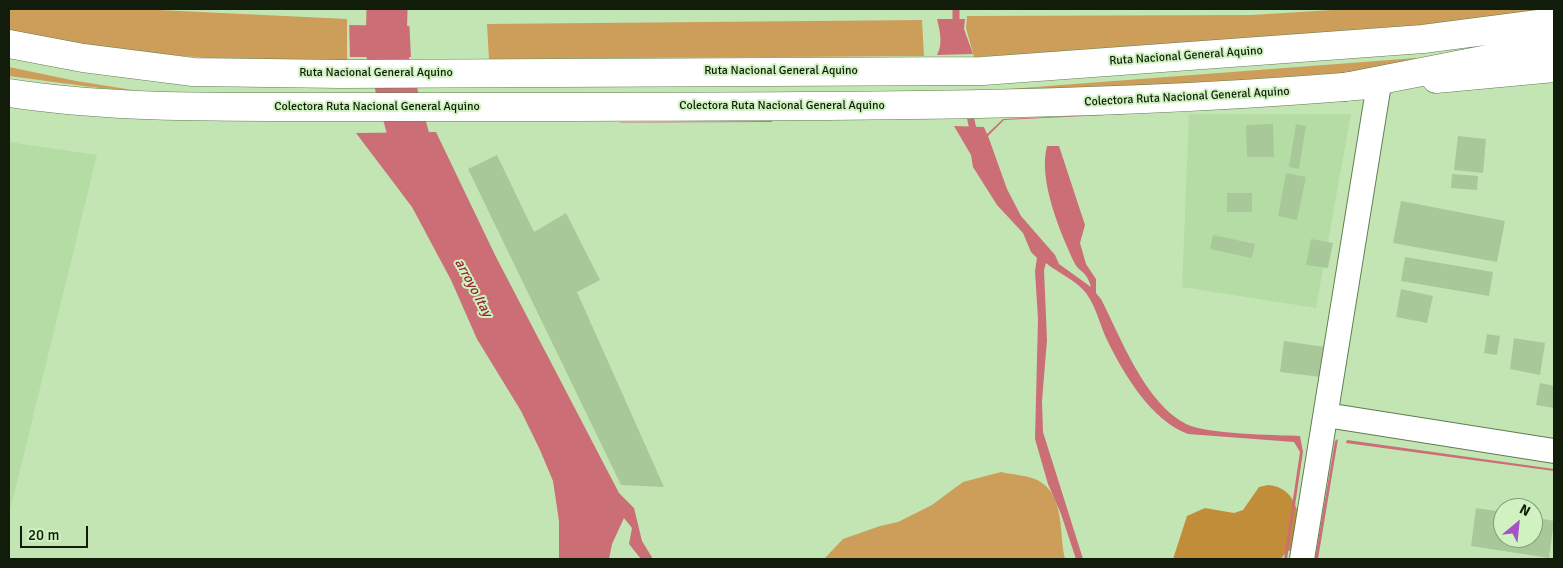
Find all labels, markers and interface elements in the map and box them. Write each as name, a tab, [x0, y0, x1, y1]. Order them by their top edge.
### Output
street label: Ruta Nacional General Aquino	[1109, 43, 1263, 69]
street label: Ruta Nacional General Aquino	[704, 64, 858, 78]
street label: Ruta Nacional General Aquino	[299, 66, 453, 80]
street label: Colectora Ruta Nacional General Aquino	[1084, 84, 1290, 110]
street label: Colectora Ruta Nacional General Aquino	[679, 99, 885, 113]
street label: Colectora Ruta Nacional General Aquino	[274, 100, 480, 114]
water label: arroyo Itay	[451, 256, 495, 320]
north arrow	[1493, 498, 1543, 548]
text: N	[1517, 500, 1533, 520]
scale bar	[22, 516, 90, 548]
text: 20 m	[28, 526, 59, 544]

